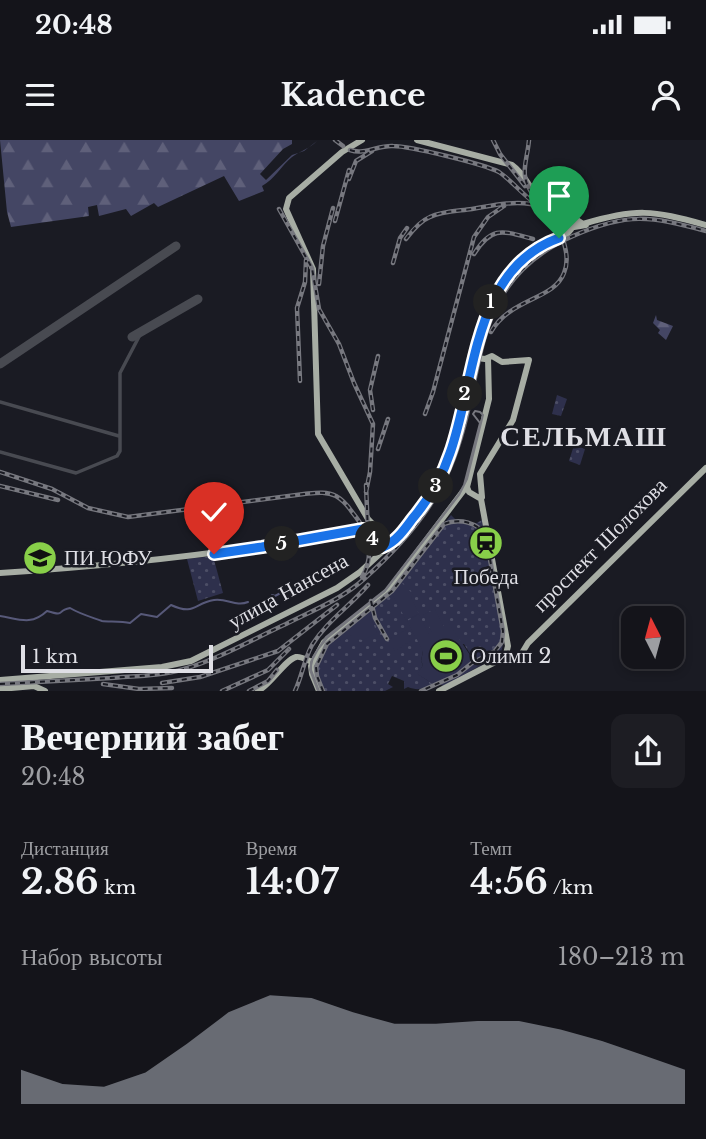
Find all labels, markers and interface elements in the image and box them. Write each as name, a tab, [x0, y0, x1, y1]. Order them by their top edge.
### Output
text: 20:48	[35, 9, 113, 41]
text: Kadence	[280, 75, 426, 115]
icon: menu	[21, 76, 59, 114]
icon: person	[647, 76, 685, 114]
pin	[529, 166, 589, 238]
icon: arrive	[540, 177, 578, 215]
pin: 1	[474, 284, 508, 320]
text: 1	[486, 290, 495, 313]
pin: 2	[448, 376, 482, 412]
text: 2	[458, 382, 471, 405]
district label: СЕЛЬМАШ	[500, 419, 668, 454]
pin: 3	[418, 468, 453, 504]
street label: проспект Шолохова	[528, 472, 673, 617]
text: 3	[429, 474, 442, 497]
pin	[184, 482, 244, 554]
icon: check	[195, 493, 233, 531]
pin: 4	[356, 522, 390, 556]
station icon: Победа	[467, 524, 505, 562]
pin: 5	[264, 526, 300, 562]
text: 4	[366, 527, 379, 550]
text: 5	[276, 532, 287, 555]
school or university icon: ПИ ЮФУ	[21, 539, 59, 577]
place label: ПИ ЮФУ	[64, 545, 152, 571]
street label: улица Нансена	[224, 547, 353, 635]
place label: Победа	[453, 564, 519, 590]
north arrow	[621, 606, 684, 668]
map controls	[621, 606, 684, 669]
sports icon: Олимп 2	[427, 637, 465, 675]
scale bar	[21, 642, 214, 674]
place label: Олимп 2	[471, 643, 551, 669]
text: 1 km	[32, 645, 78, 668]
text: Вечерний забег	[21, 713, 284, 760]
button: share	[611, 714, 685, 788]
text: 20:48	[21, 763, 86, 791]
text: Дистанция	[21, 837, 109, 860]
text: Время	[246, 837, 297, 860]
text: Темп	[470, 837, 512, 860]
text: 2.86	[21, 860, 99, 903]
text: 14:07	[246, 860, 339, 903]
text: 4:56	[470, 860, 548, 903]
text: km	[99, 876, 136, 899]
text: /km	[548, 876, 593, 899]
text: Набор высоты	[21, 943, 162, 971]
text: 180–213 m	[558, 943, 685, 971]

